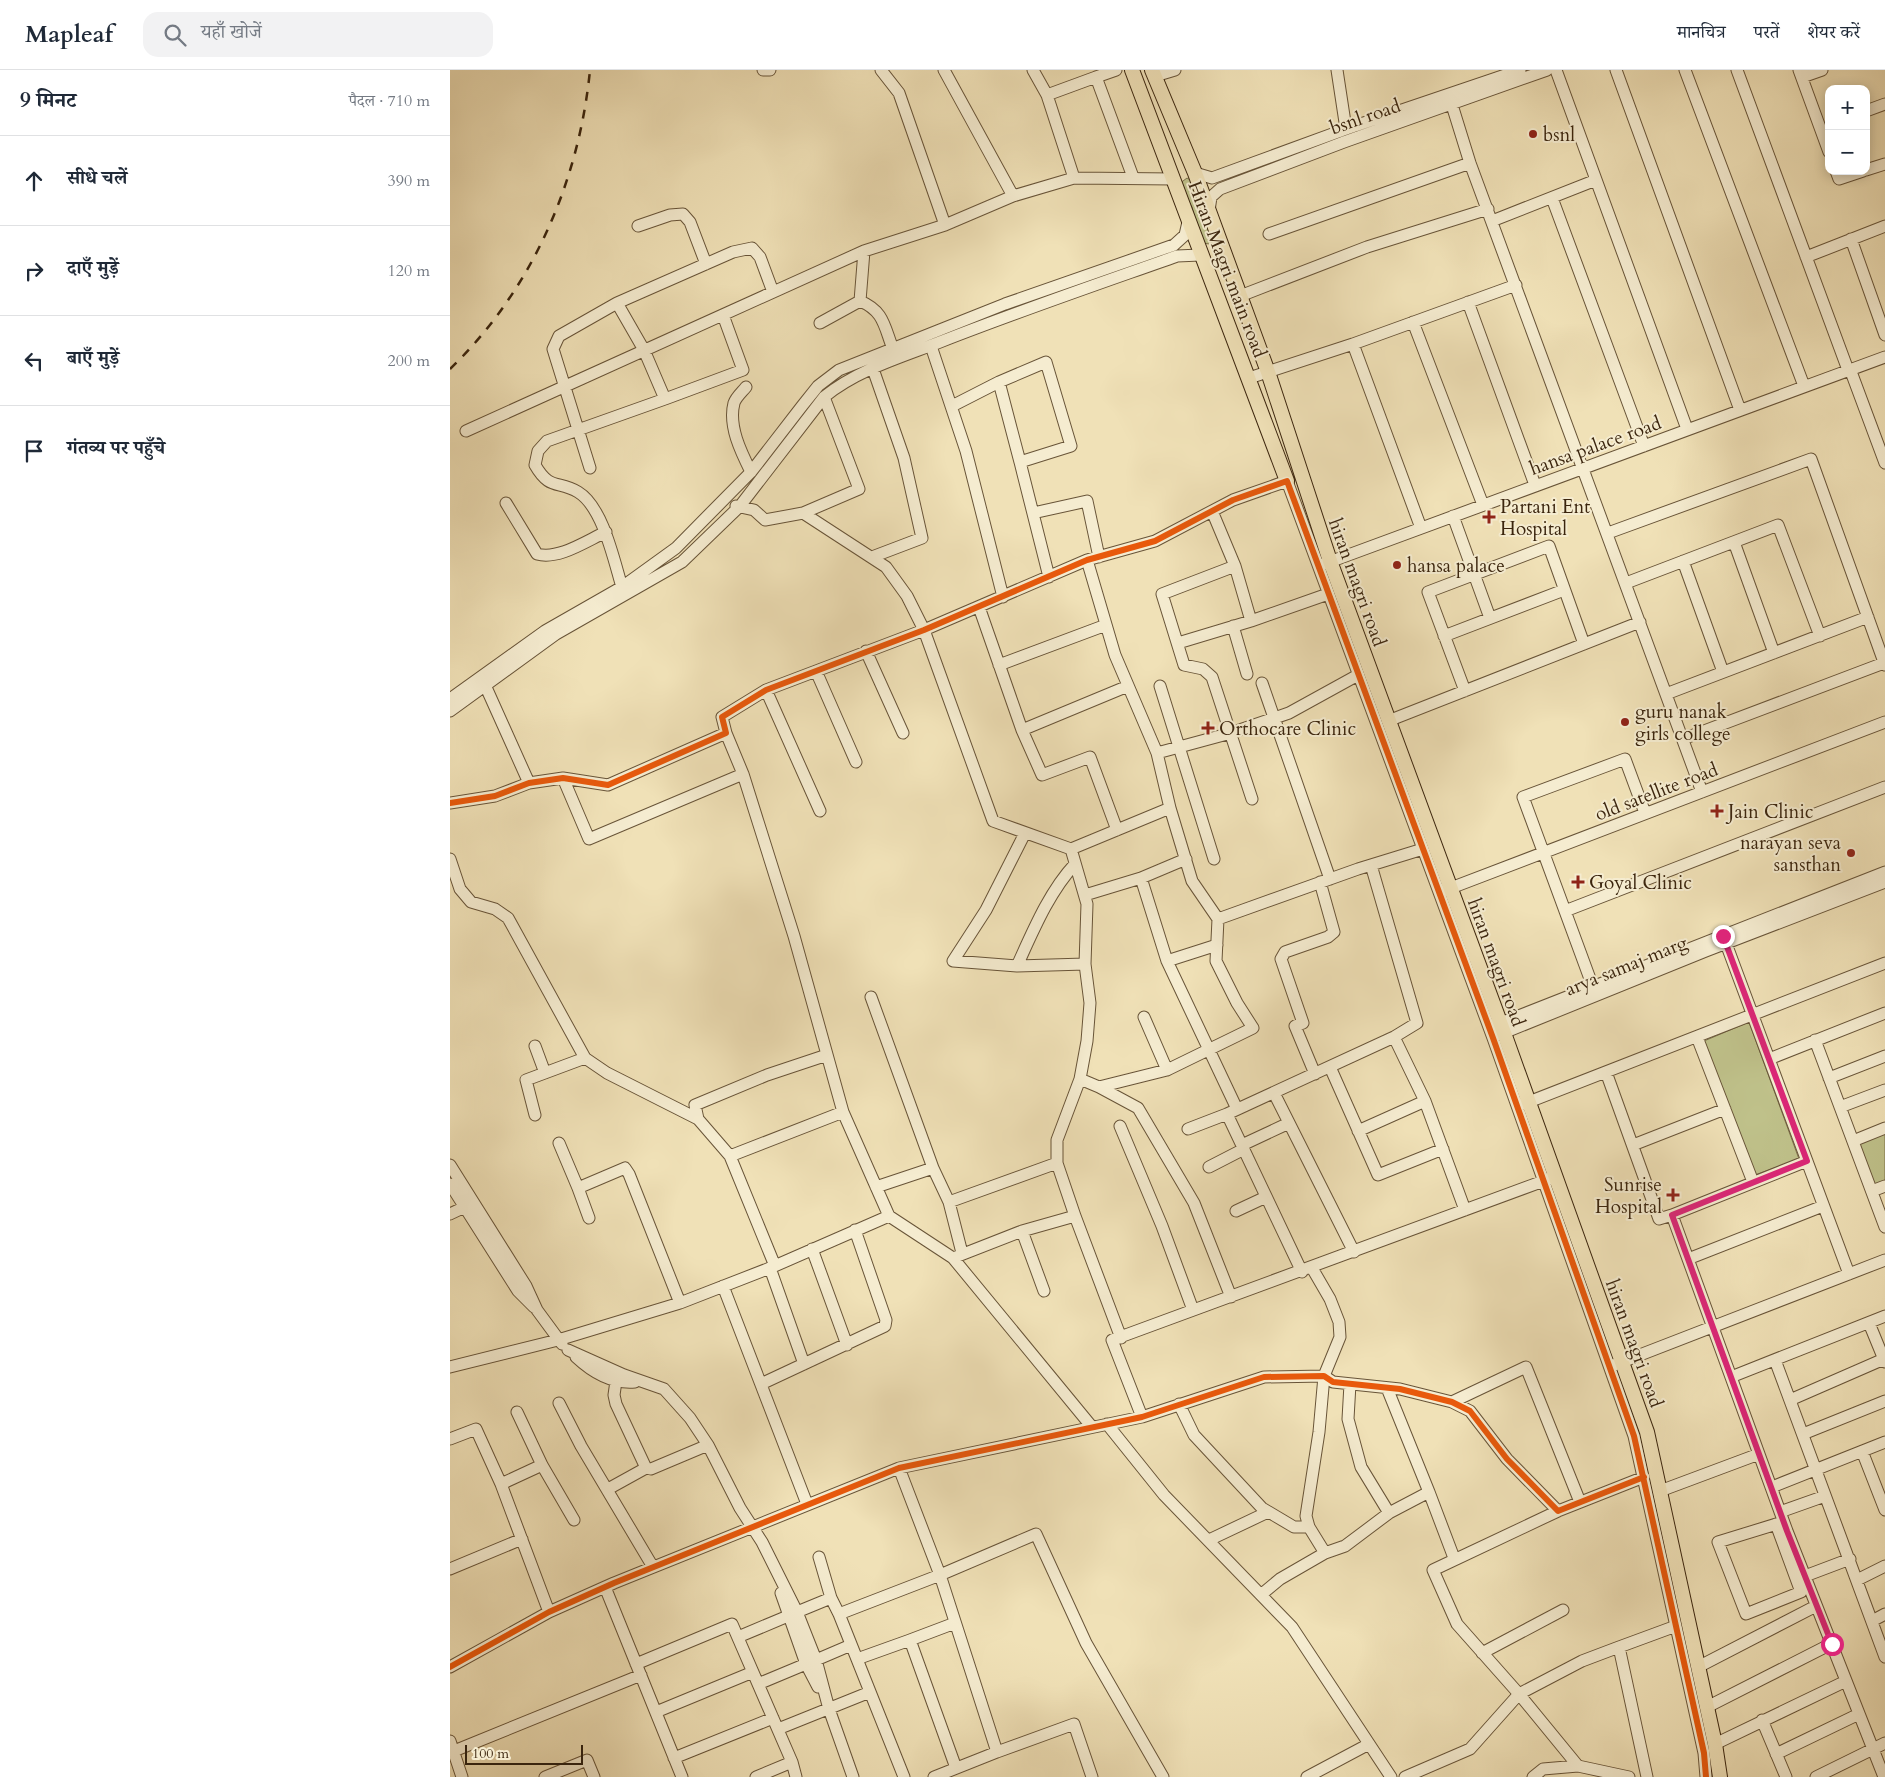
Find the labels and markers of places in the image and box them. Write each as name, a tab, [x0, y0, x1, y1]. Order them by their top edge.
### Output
place label: bsnl	[1543, 122, 1575, 148]
marker: bsnl	[1527, 128, 1539, 140]
place label: Partani Ent Hospital	[1500, 494, 1590, 542]
marker: Partani Ent Hospital	[1482, 510, 1496, 524]
place label: hansa palace	[1407, 553, 1505, 579]
marker: hansa palace	[1391, 559, 1403, 571]
place label: guru nanak girls college	[1635, 699, 1731, 747]
place label: Orthocare Clinic	[1219, 716, 1356, 742]
marker: guru nanak girls college	[1619, 716, 1631, 728]
marker: Orthocare Clinic	[1201, 721, 1215, 735]
place label: Jain Clinic	[1725, 799, 1814, 825]
marker: Jain Clinic	[1710, 804, 1724, 818]
place label: narayan seva sansthan	[1740, 830, 1841, 878]
marker: narayan seva sansthan	[1845, 847, 1857, 859]
place label: Goyal Clinic	[1589, 870, 1692, 896]
marker: Goyal Clinic	[1571, 875, 1585, 889]
place label: Sunrise Hospital	[1595, 1172, 1662, 1220]
marker: Sunrise Hospital	[1666, 1188, 1680, 1202]

